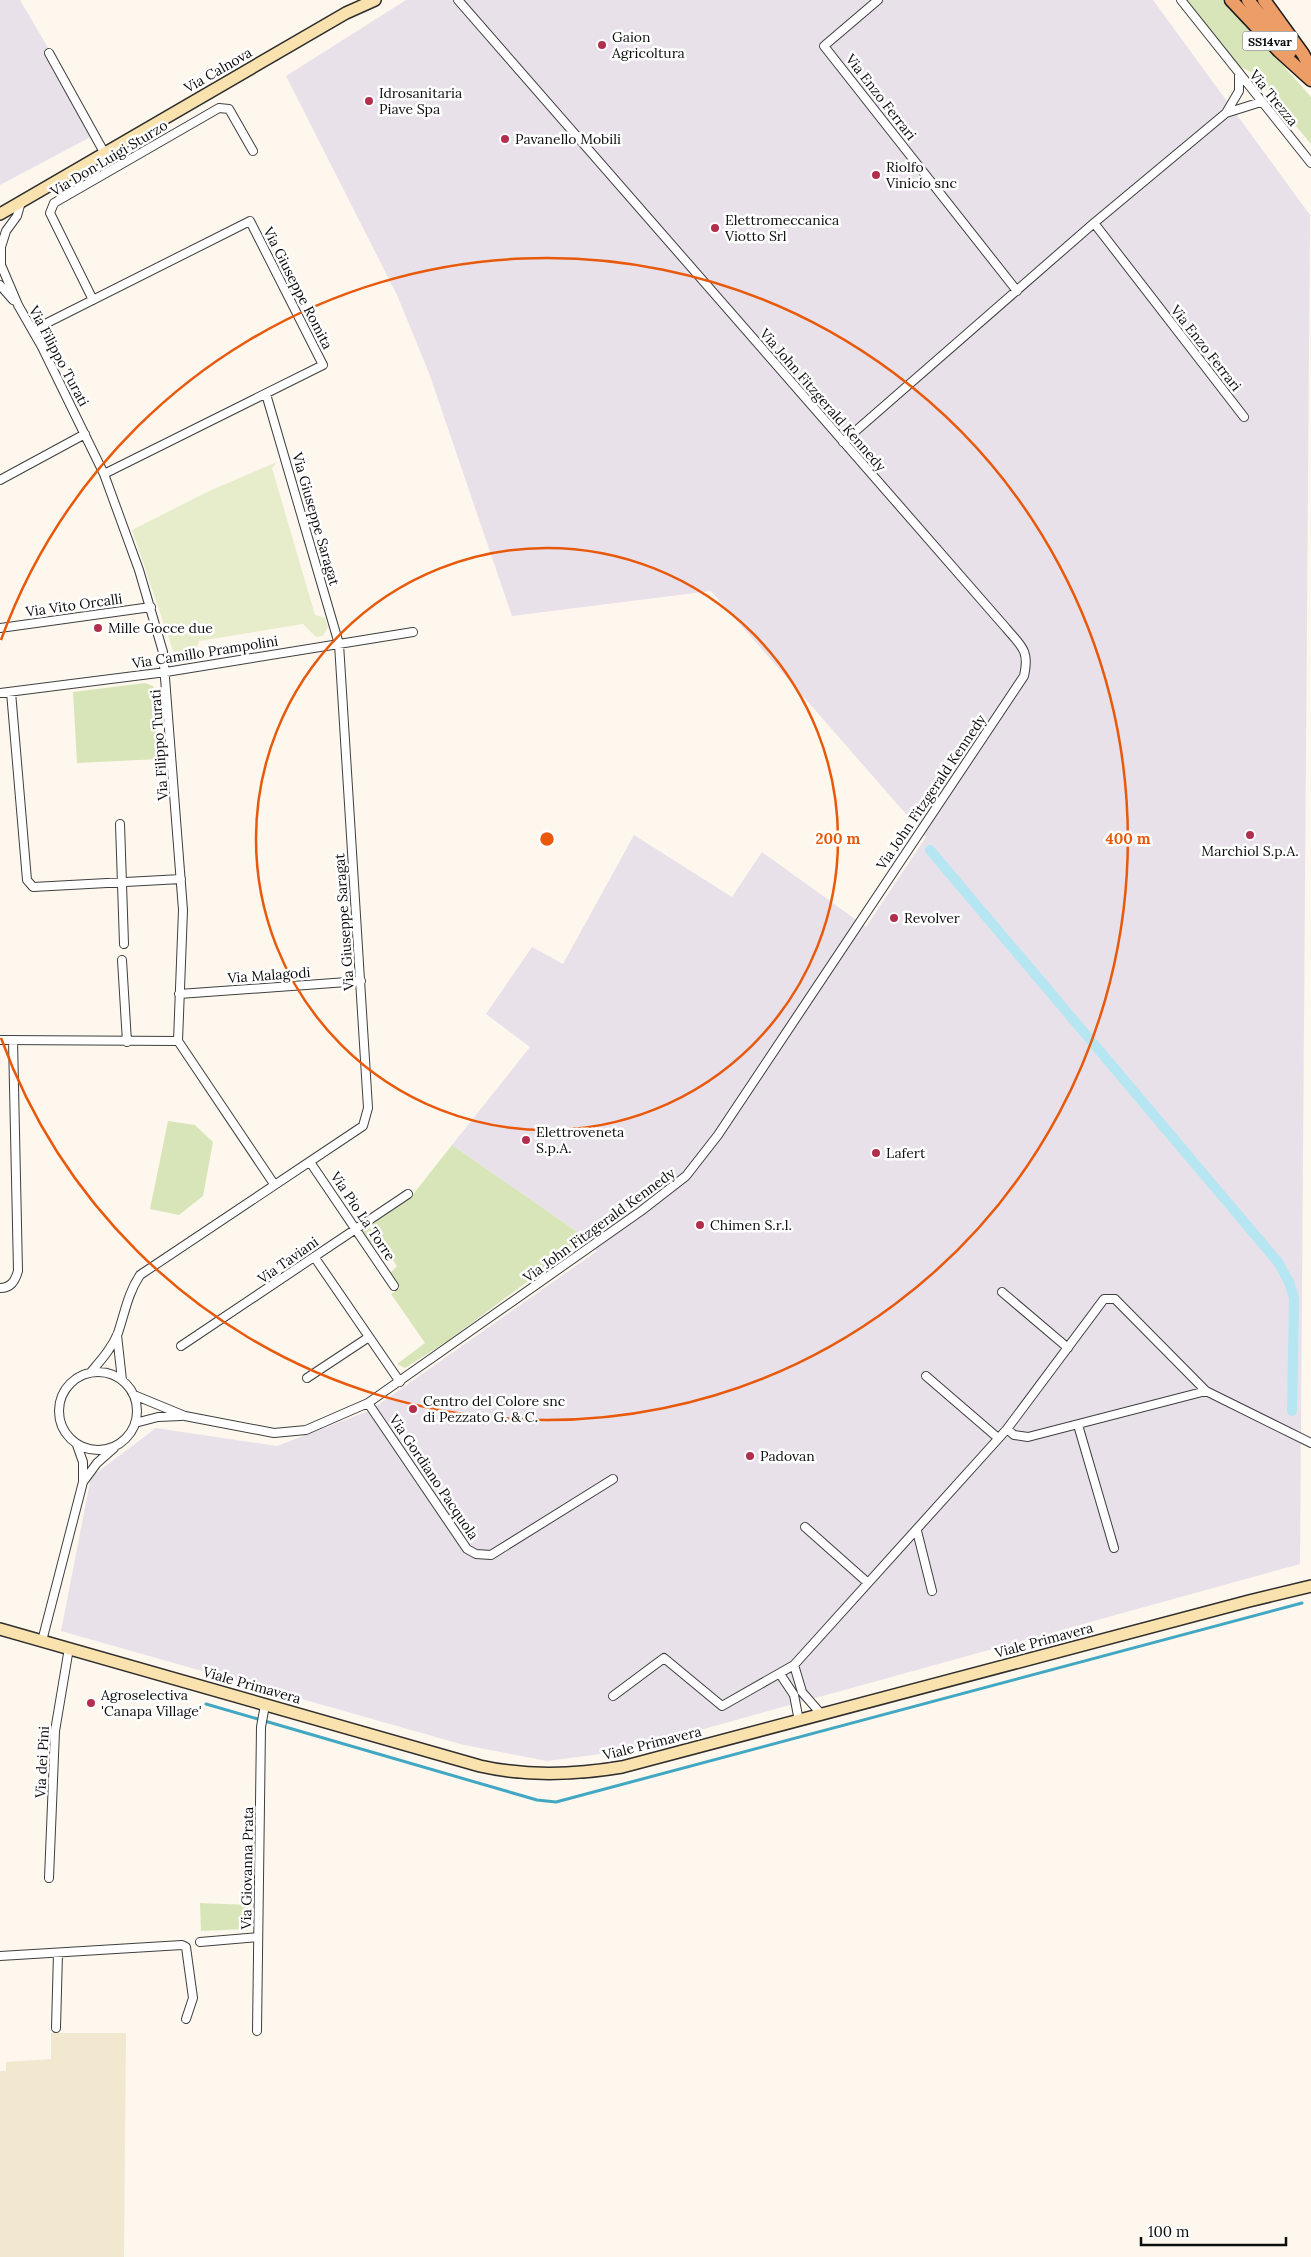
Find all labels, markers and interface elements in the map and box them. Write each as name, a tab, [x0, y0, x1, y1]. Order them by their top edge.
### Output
place label: Gaion Agricoltura	[611, 28, 685, 62]
road number: SS14var	[1242, 31, 1298, 50]
marker: Gaion Agricoltura	[596, 39, 608, 51]
street label: Via Calnova	[180, 43, 255, 97]
street label: Via Enzo Ferrari	[841, 50, 920, 144]
street label: Via Trezza	[1245, 65, 1302, 130]
place label: Idrosanitaria Piave Spa	[379, 84, 462, 118]
marker: Idrosanitaria Piave Spa	[363, 95, 375, 107]
street label: Via Don Luigi Sturzo	[46, 116, 171, 201]
place label: Pavanello Mobili	[515, 130, 621, 148]
marker: Pavanello Mobili	[499, 133, 511, 145]
place label: Riolfo Vinicio snc	[885, 158, 957, 192]
marker: Riolfo Vinicio snc	[870, 169, 882, 181]
place label: Elettromeccanica Viotto Srl	[724, 211, 839, 245]
marker: Elettromeccanica Viotto Srl	[709, 222, 721, 234]
street label: Via Giuseppe Romita	[259, 223, 337, 352]
street label: Via Enzo Ferrari	[1166, 301, 1245, 395]
street label: Via Filippo Turati	[24, 302, 93, 409]
street label: Via John Fitzgerald Kennedy	[755, 324, 890, 476]
street label: Via Giuseppe Saragat	[288, 450, 344, 588]
street label: Via Vito Orcalli	[24, 589, 124, 621]
place label: Mille Gocce due	[108, 619, 213, 637]
marker: Mille Gocce due	[92, 622, 104, 634]
street label: Via Camillo Prampolini	[130, 632, 279, 673]
street label: Via Filippo Turati	[146, 689, 172, 802]
street label: Via John Fitzgerald Kennedy	[872, 710, 990, 874]
text: 200 m	[816, 829, 861, 848]
text: 400 m	[1105, 829, 1151, 848]
marker: Marchiol S.p.A.	[1244, 829, 1256, 841]
centre of rings	[538, 830, 556, 848]
place label: Marchiol S.p.A.	[1201, 842, 1299, 860]
street label: Via Giuseppe Saragat	[330, 852, 358, 992]
place label: Revolver	[904, 909, 960, 927]
marker: Revolver	[888, 912, 900, 924]
street label: Via Malagodi	[226, 963, 311, 987]
place label: Elettroveneta S.p.A.	[536, 1123, 624, 1157]
marker: Elettroveneta S.p.A.	[520, 1134, 532, 1146]
place label: Lafert	[886, 1144, 926, 1162]
marker: Lafert	[870, 1147, 882, 1159]
street label: Via John Fitzgerald Kennedy	[519, 1163, 679, 1287]
street label: Via Pio La Torre	[326, 1167, 400, 1264]
place label: Chimen S.r.l.	[710, 1216, 792, 1234]
marker: Chimen S.r.l.	[694, 1219, 706, 1231]
street label: Via Taviani	[253, 1232, 322, 1288]
place label: Centro del Colore snc di Pezzato G. & C.	[423, 1392, 565, 1426]
marker: Centro del Colore snc di Pezzato G. & C.	[407, 1403, 419, 1415]
street label: Via Gordiano Pacquola	[385, 1410, 483, 1543]
place label: Padovan	[760, 1447, 815, 1465]
marker: Padovan	[744, 1450, 756, 1462]
street label: Viale Primavera	[992, 1618, 1095, 1662]
street label: Viale Primavera	[200, 1662, 303, 1708]
place label: Agroselectiva 'Canapa Village'	[100, 1686, 202, 1720]
marker: Agroselectiva 'Canapa Village'	[85, 1697, 97, 1709]
street label: Viale Primavera	[600, 1722, 703, 1764]
street label: Via dei Pini	[31, 1725, 53, 1800]
street label: Via Giovanna Prata	[237, 1806, 257, 1931]
scale bar	[1141, 2214, 1286, 2246]
text: 100 m	[1148, 2222, 1189, 2241]

